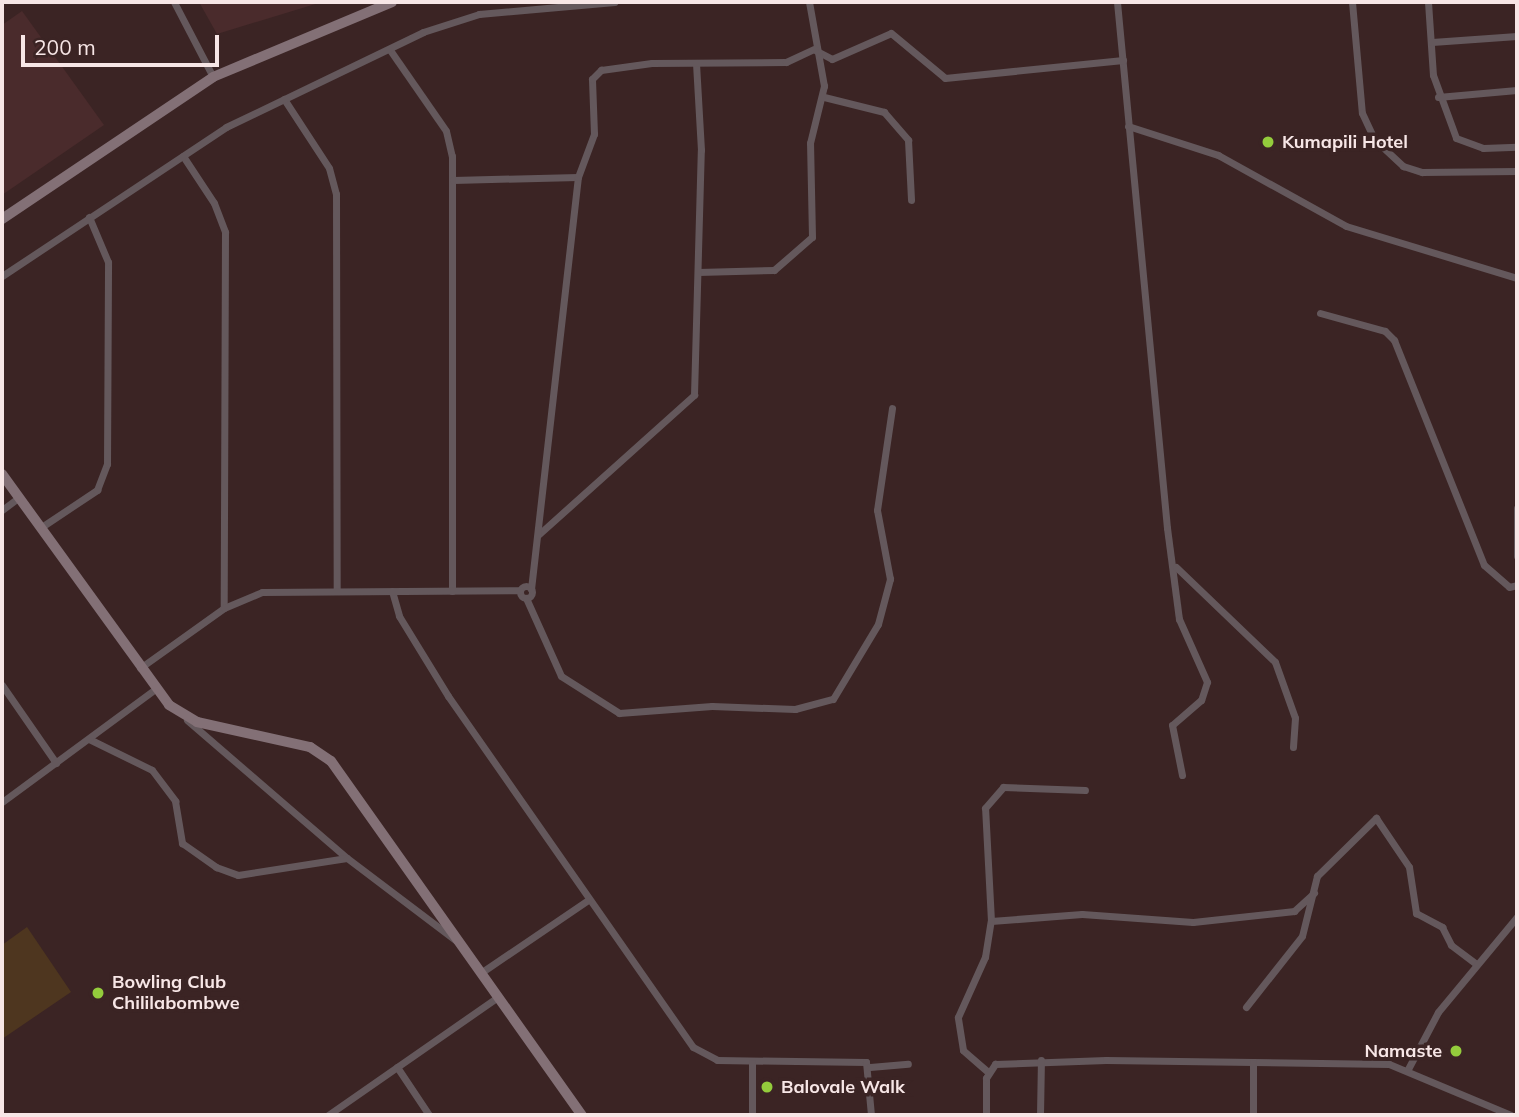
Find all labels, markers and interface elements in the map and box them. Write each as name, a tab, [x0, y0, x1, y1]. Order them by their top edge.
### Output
scale bar	[24, 21, 222, 65]
text: 200 m	[34, 34, 96, 60]
place label: Kumapili Hotel	[1282, 131, 1408, 153]
marker: Kumapili Hotel	[1260, 134, 1276, 150]
place label: Bowling Club Chililabombwe	[112, 972, 240, 1014]
marker: Bowling Club Chililabombwe	[90, 985, 106, 1001]
place label: Namaste	[1364, 1040, 1442, 1062]
marker: Namaste	[1448, 1043, 1464, 1059]
place label: Balovale Walk	[781, 1076, 905, 1098]
marker: Balovale Walk	[759, 1079, 775, 1095]

